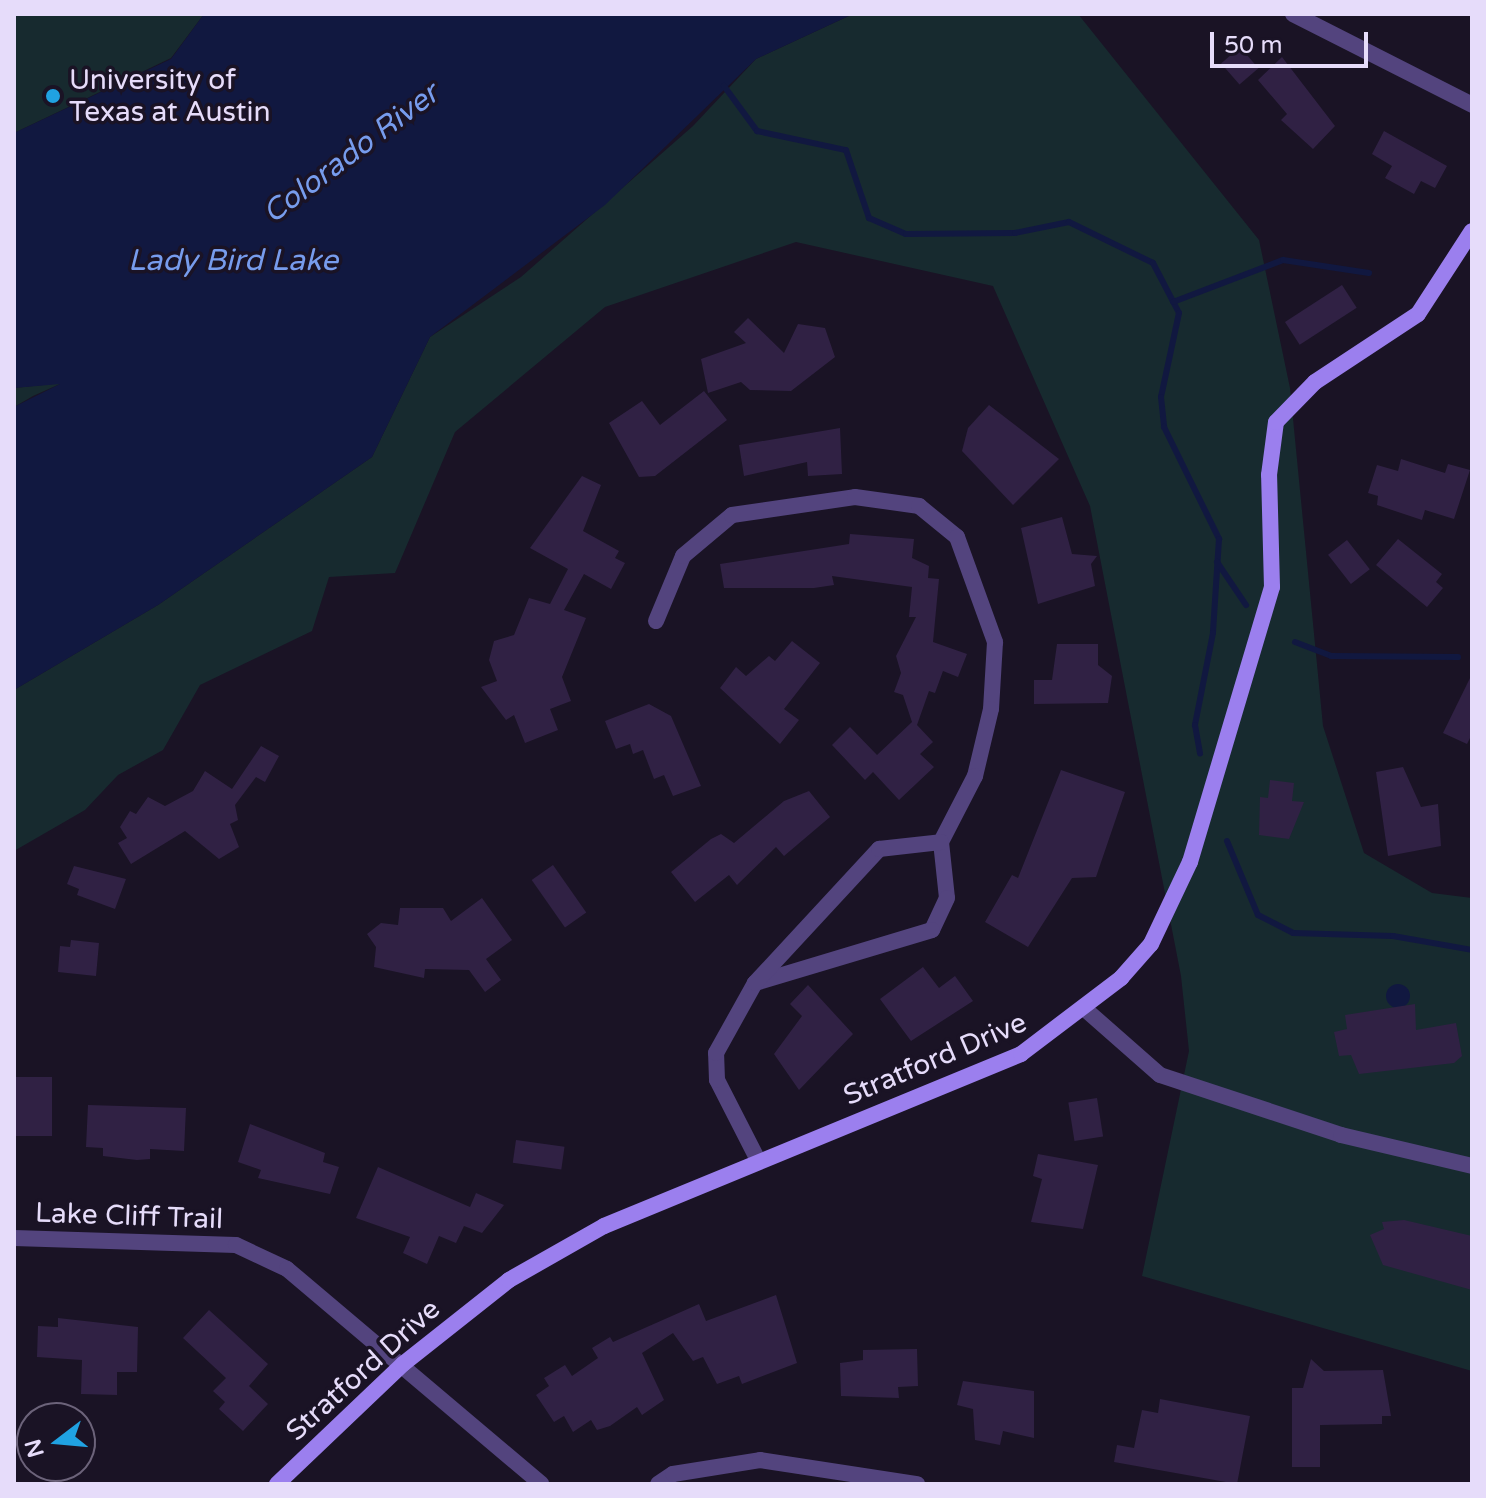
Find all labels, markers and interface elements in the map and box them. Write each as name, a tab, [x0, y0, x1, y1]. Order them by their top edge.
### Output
scale bar	[1214, 16, 1372, 66]
text: 50 m	[1224, 31, 1282, 60]
place label: University of Texas at Austin	[69, 63, 271, 129]
water label: Colorado River	[256, 76, 446, 232]
marker: University of Texas at Austin	[44, 87, 62, 105]
water label: Lady Bird Lake	[128, 243, 338, 279]
street label: Stratford Drive	[839, 1005, 1031, 1113]
street label: Lake Cliff Trail	[34, 1196, 224, 1236]
street label: Stratford Drive	[279, 1292, 447, 1448]
north arrow	[16, 1402, 96, 1482]
text: N	[20, 1436, 50, 1460]

